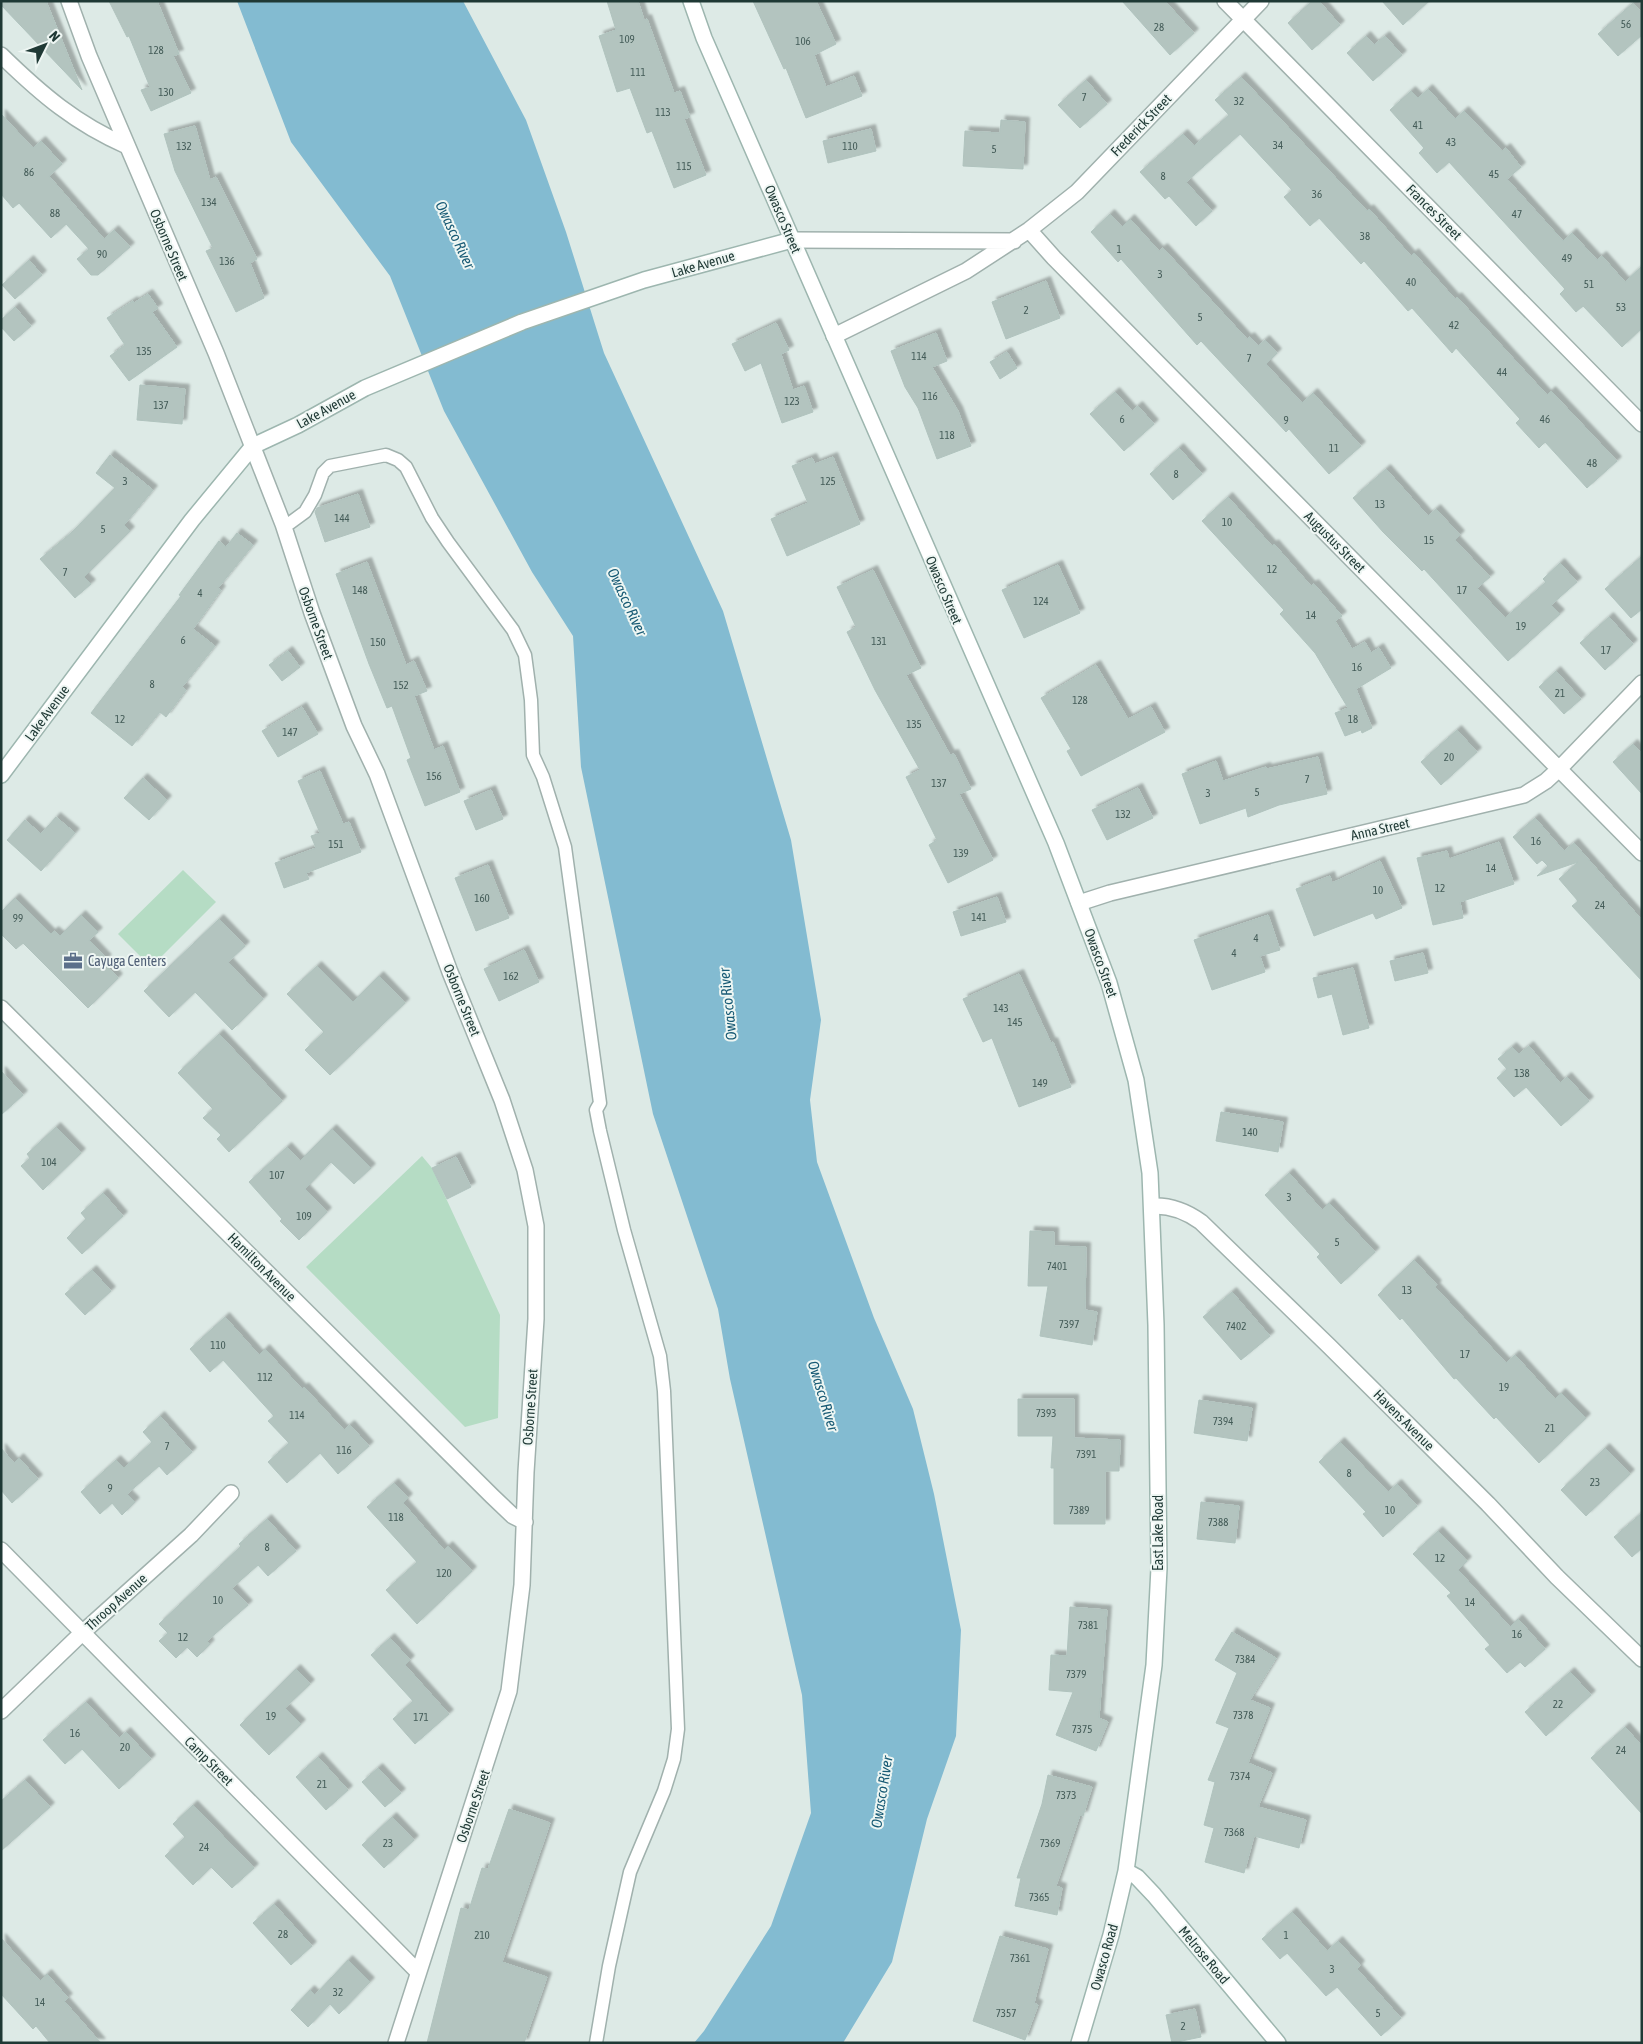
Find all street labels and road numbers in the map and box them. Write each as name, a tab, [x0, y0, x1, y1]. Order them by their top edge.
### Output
street label: Frederick Street	[1107, 91, 1175, 159]
street label: Frances Street	[1403, 181, 1465, 243]
street label: Owasco Street	[762, 183, 804, 255]
street label: Osborne Street	[147, 207, 191, 283]
street label: Lake Avenue	[670, 247, 736, 281]
street label: Lake Avenue	[294, 386, 358, 432]
street label: Augustus Street	[1301, 508, 1369, 576]
street label: Owasco Street	[923, 554, 965, 626]
street label: Osborne Street	[295, 584, 337, 662]
street label: Lake Avenue	[21, 682, 73, 744]
street label: Anna Street	[1349, 815, 1411, 843]
street label: Owasco Street	[1081, 926, 1121, 1000]
street label: Osborne Street	[440, 962, 484, 1038]
street label: Hamilton Avenue	[225, 1230, 299, 1304]
street label: Osborne Street	[519, 1368, 541, 1446]
street label: Havens Avenue	[1370, 1386, 1438, 1454]
street label: East Lake Road	[1150, 1495, 1166, 1571]
street label: Throop Avenue	[82, 1570, 150, 1634]
street label: Camp Street	[181, 1733, 237, 1789]
street label: Osborne Street	[453, 1767, 493, 1845]
street label: Owasco Road	[1087, 1922, 1121, 1992]
street label: Melrose Road	[1175, 1923, 1233, 1987]

